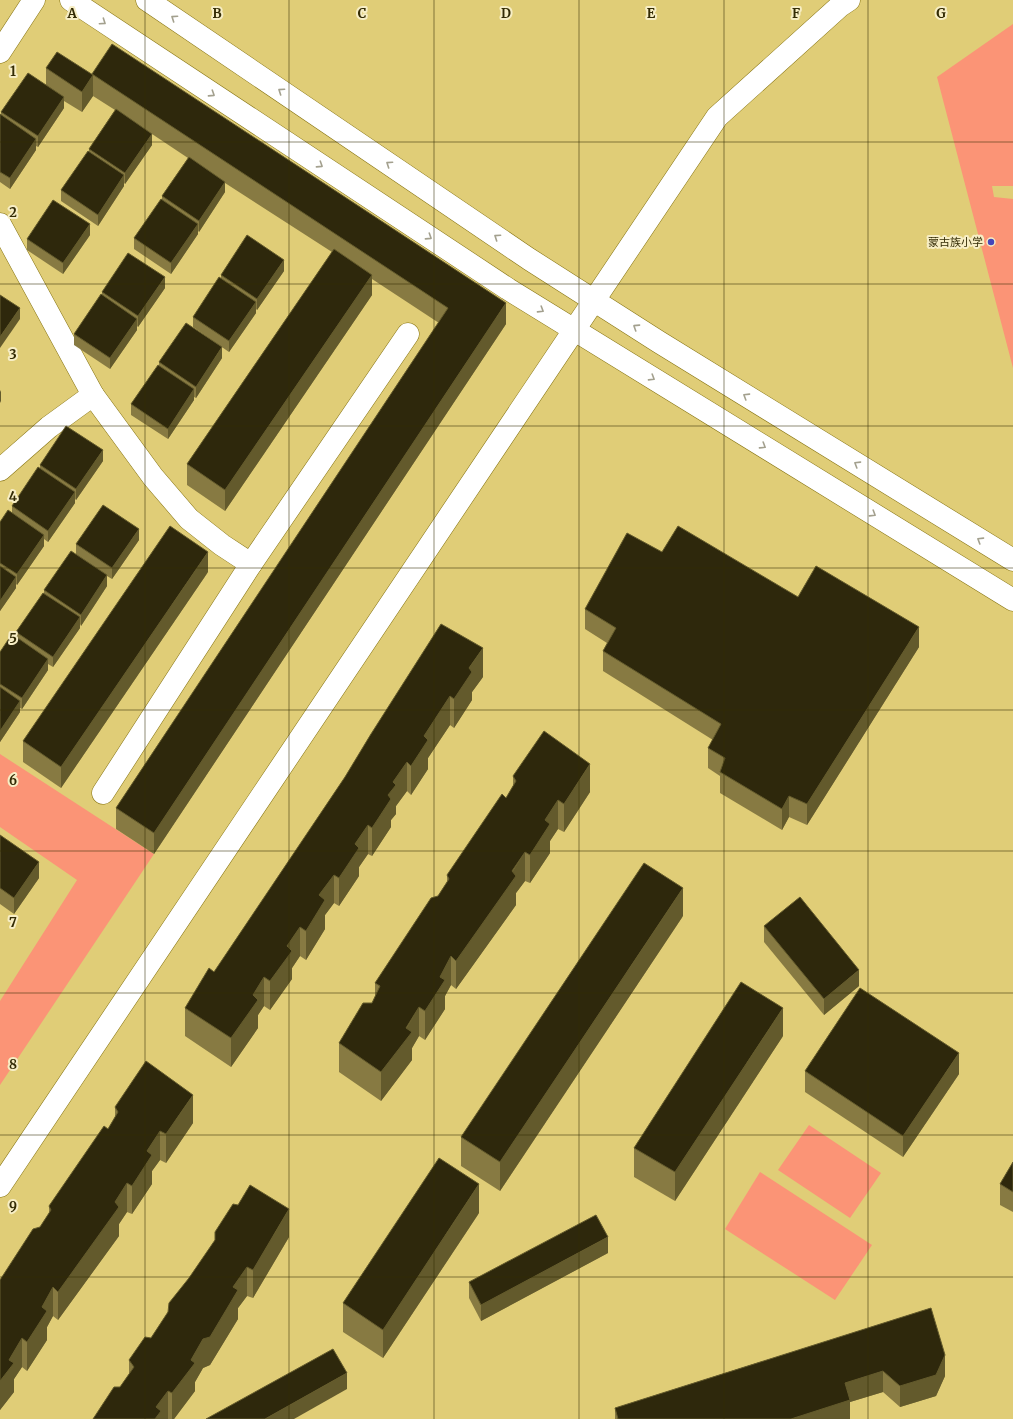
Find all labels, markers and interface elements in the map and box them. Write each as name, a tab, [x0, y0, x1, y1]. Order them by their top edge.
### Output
text: A	[66, 5, 77, 22]
text: B	[212, 5, 222, 22]
text: C	[358, 5, 367, 22]
text: D	[501, 5, 511, 22]
text: E	[647, 5, 656, 22]
text: F	[792, 5, 800, 22]
text: G	[936, 5, 946, 22]
one-way arrow	[171, 16, 178, 23]
one-way arrow	[99, 17, 106, 25]
text: 1	[10, 63, 16, 80]
one-way arrow	[278, 88, 285, 96]
one-way arrow	[207, 89, 214, 96]
one-way arrow	[316, 160, 323, 168]
one-way arrow	[386, 161, 393, 169]
text: 2	[9, 204, 17, 221]
one-way arrow	[424, 232, 431, 239]
one-way arrow	[494, 235, 501, 242]
place label: 蒙古族小学	[928, 235, 983, 249]
marker: 蒙古族小学	[986, 237, 996, 247]
one-way arrow	[537, 305, 544, 312]
one-way arrow	[633, 325, 640, 332]
text: 3	[9, 346, 17, 363]
one-way arrow	[648, 373, 655, 381]
one-way arrow	[744, 394, 751, 401]
one-way arrow	[759, 441, 766, 449]
one-way arrow	[854, 462, 861, 469]
text: 4	[9, 488, 18, 505]
one-way arrow	[869, 509, 876, 517]
one-way arrow	[977, 537, 984, 544]
text: 5	[9, 630, 17, 647]
text: 6	[9, 772, 17, 789]
text: 7	[9, 914, 17, 931]
text: 8	[9, 1056, 17, 1073]
text: 9	[9, 1198, 17, 1215]

